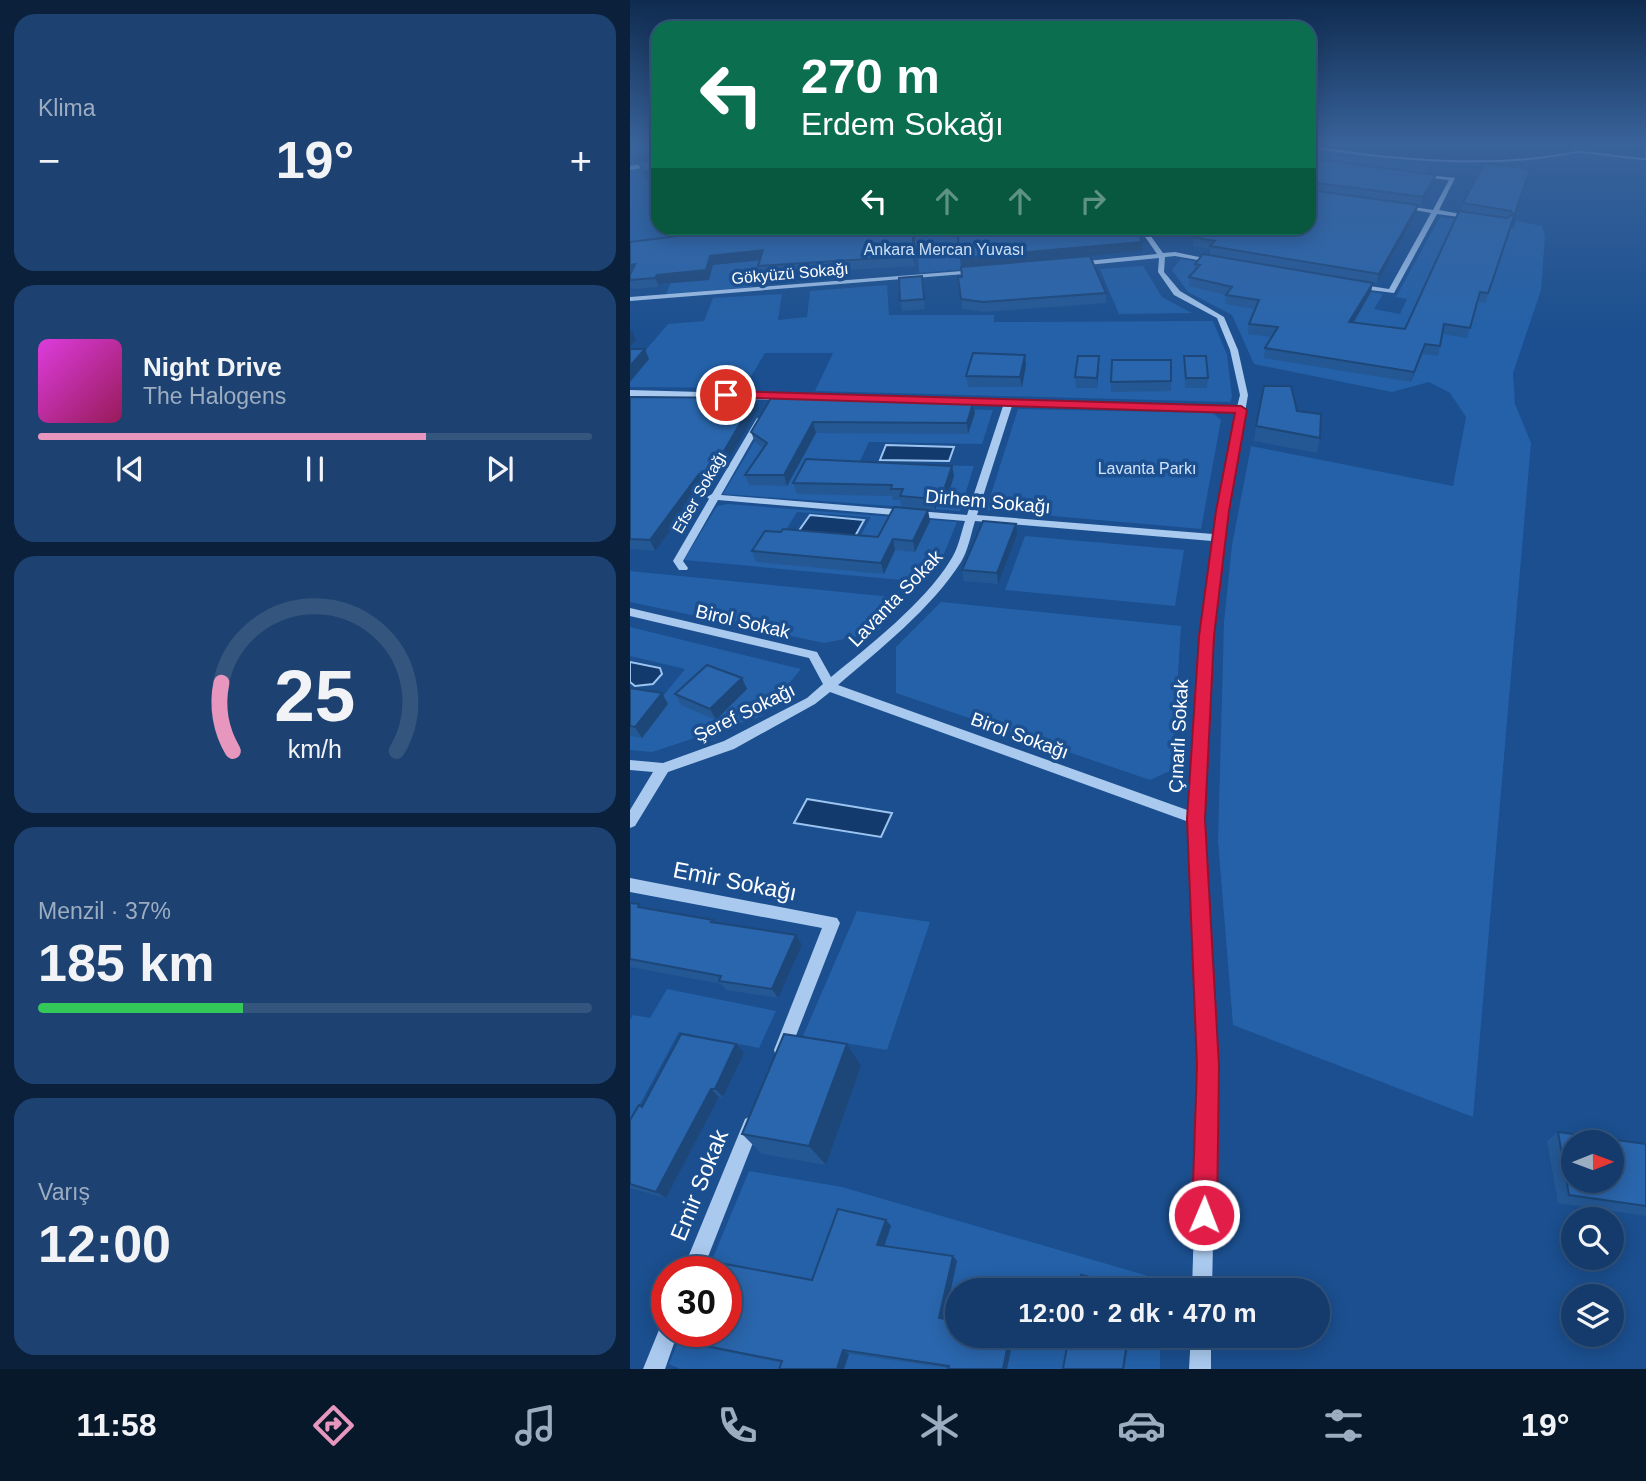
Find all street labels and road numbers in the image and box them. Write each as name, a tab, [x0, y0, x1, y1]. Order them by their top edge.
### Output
street label: Gökyüzü Sokağı	[731, 260, 849, 287]
street label: Efser Sokağı	[669, 448, 730, 536]
street label: Dirhem Sokağı	[924, 486, 1051, 517]
street label: Lavanta Sokak	[844, 545, 947, 651]
street label: Birol Sokak	[694, 600, 793, 643]
street label: Çınarlı Sokak	[1165, 678, 1192, 794]
street label: Şeref Sokağı	[690, 679, 798, 746]
street label: Birol Sokağı	[968, 708, 1072, 763]
street label: Emir Sokağı	[671, 856, 799, 906]
street label: Emir Sokak	[665, 1125, 733, 1244]

